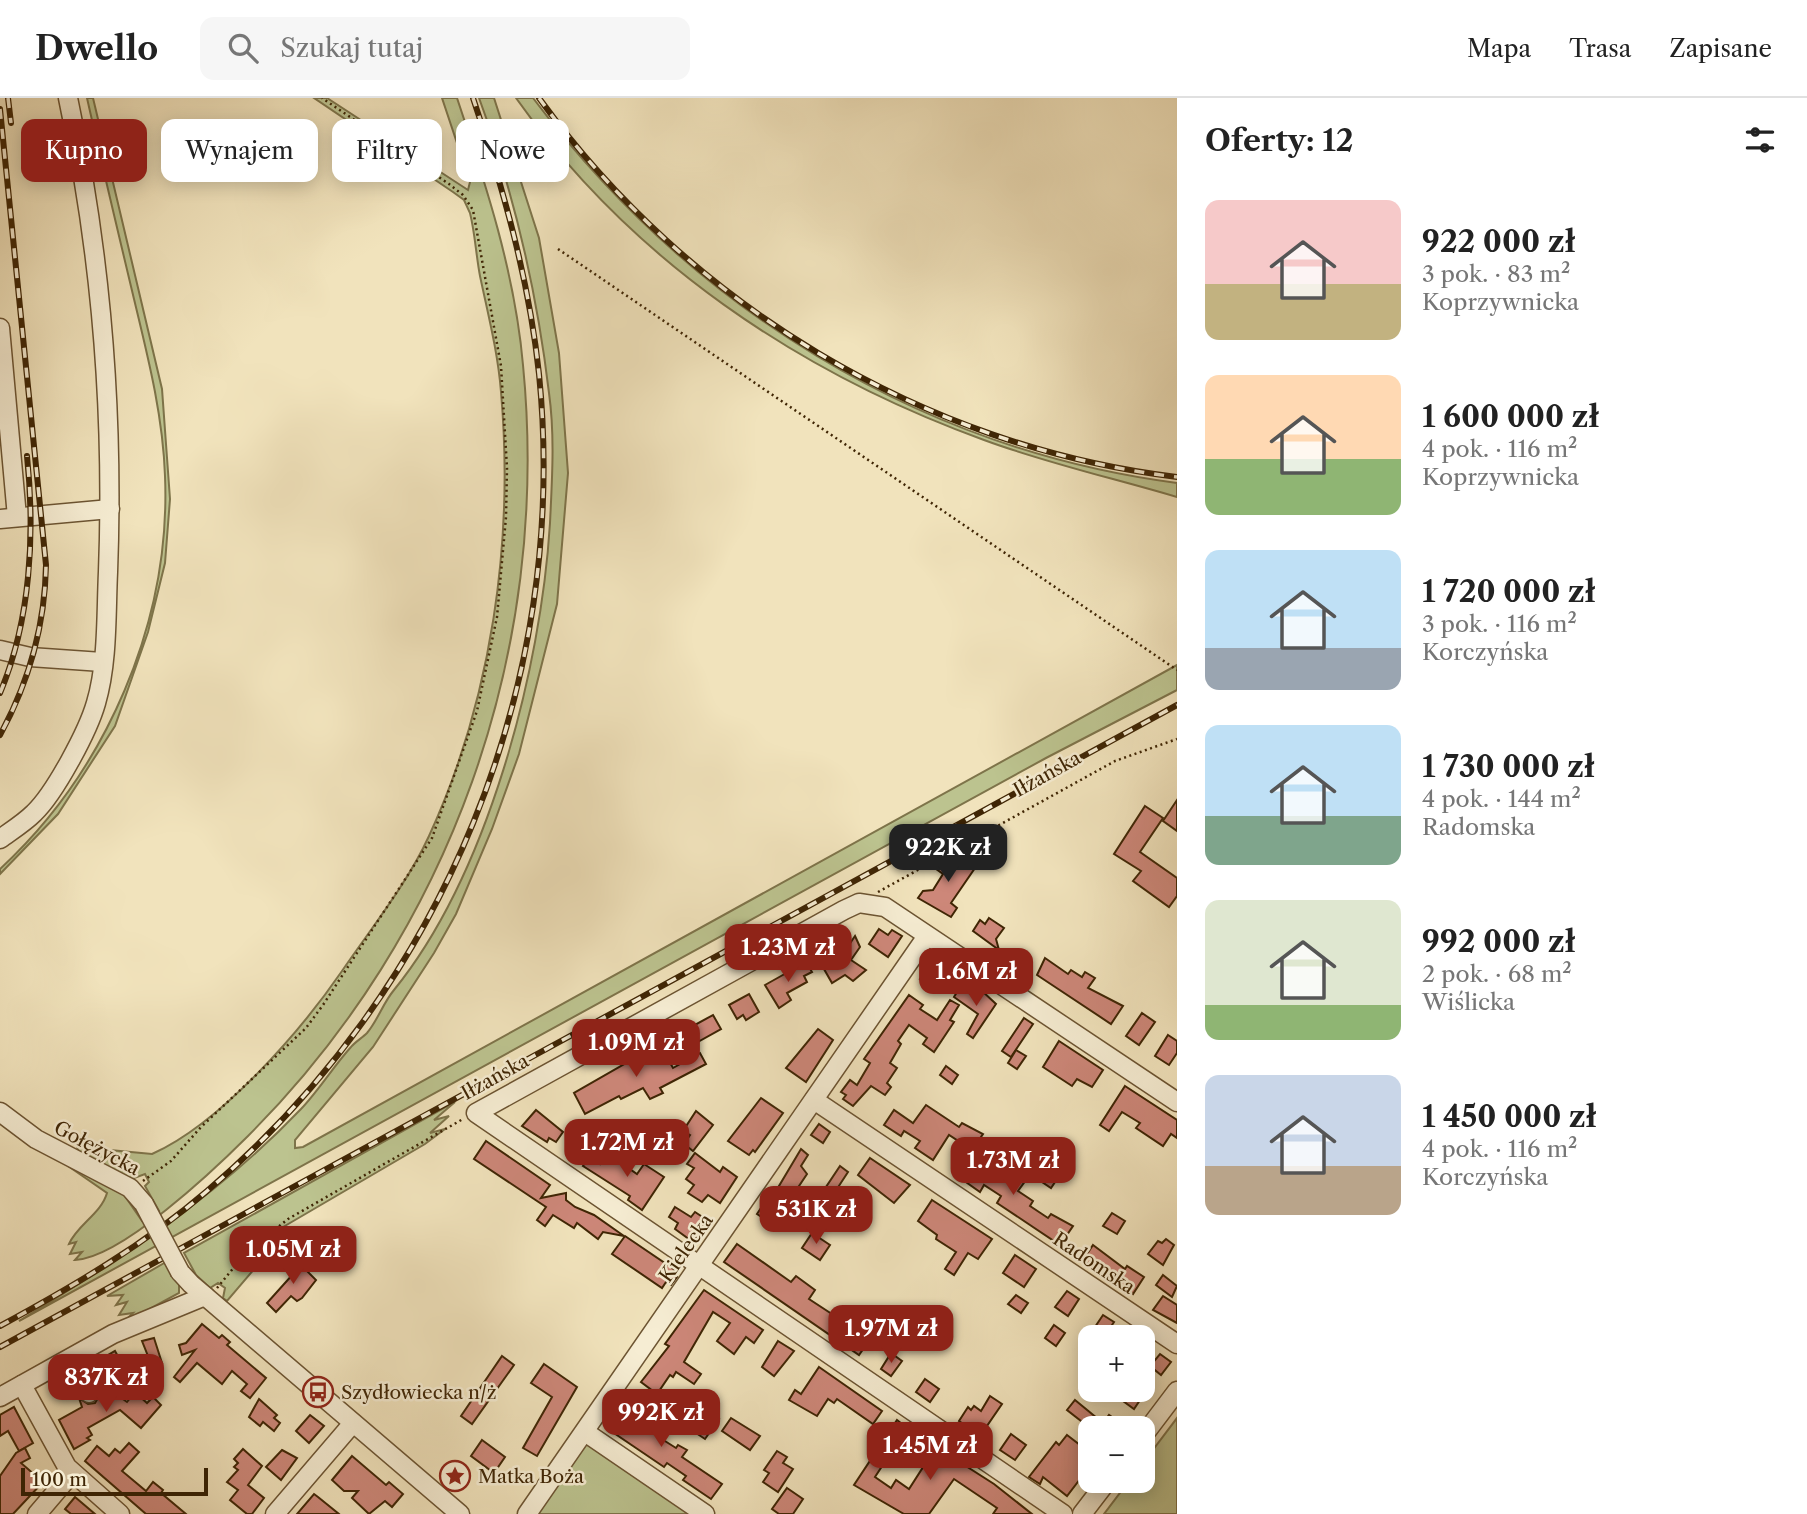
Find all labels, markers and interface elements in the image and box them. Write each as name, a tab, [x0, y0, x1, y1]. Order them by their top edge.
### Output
search box	[200, 17, 690, 80]
text: Dwello	[35, 28, 158, 69]
icon: search	[224, 29, 262, 67]
text: Szukaj tutaj	[280, 32, 423, 64]
text: Mapa	[1467, 34, 1531, 63]
text: Trasa	[1569, 34, 1631, 63]
text: Zapisane	[1669, 34, 1772, 63]
chip: Kupno	[21, 119, 147, 182]
chip: Wynajem	[161, 119, 318, 182]
chip: Filtry	[332, 119, 442, 182]
chip: Nowe	[456, 119, 569, 182]
icon: filters	[1741, 121, 1779, 159]
text: Oferty: 12	[1205, 122, 1353, 159]
text: 922 000 zł	[1422, 223, 1575, 260]
icon: home	[1261, 228, 1345, 312]
text: 3 pok. · 83 m²	[1422, 260, 1570, 288]
text: Koprzywnicka	[1422, 288, 1579, 316]
text: 1 600 000 zł	[1422, 398, 1599, 435]
icon: home	[1261, 403, 1345, 487]
text: 4 pok. · 116 m²	[1422, 435, 1578, 463]
text: Koprzywnicka	[1422, 463, 1579, 491]
text: 1 720 000 zł	[1422, 573, 1596, 610]
icon: home	[1261, 578, 1345, 662]
text: 3 pok. · 116 m²	[1422, 610, 1577, 638]
text: Korczyńska	[1422, 638, 1548, 666]
street label: Iłżańska	[1009, 746, 1085, 802]
text: 1 730 000 zł	[1422, 748, 1595, 785]
icon: home	[1261, 753, 1345, 837]
text: 4 pok. · 144 m²	[1422, 785, 1581, 813]
text: Radomska	[1422, 813, 1535, 841]
pin: 922K zł	[883, 824, 1013, 884]
text: 922K zł	[905, 833, 991, 861]
text: 992 000 zł	[1422, 923, 1576, 960]
pin: 1.23M zł	[716, 924, 860, 984]
icon: home	[1261, 928, 1345, 1012]
text: 1.23M zł	[741, 933, 835, 961]
pin: 1.6M zł	[911, 948, 1041, 1008]
text: 1.6M zł	[935, 957, 1017, 985]
text: 2 pok. · 68 m²	[1422, 960, 1572, 988]
text: Wiślicka	[1422, 988, 1515, 1016]
pin: 1.09M zł	[564, 1020, 708, 1079]
text: 1.09M zł	[588, 1028, 684, 1056]
street label: Iłżańska	[457, 1049, 533, 1105]
text: 1 450 000 zł	[1422, 1098, 1596, 1135]
icon: home	[1261, 1103, 1345, 1187]
street label: Gołężycka	[50, 1116, 144, 1180]
pin: 1.72M zł	[555, 1119, 699, 1179]
text: 1.72M zł	[580, 1128, 674, 1156]
text: 4 pok. · 116 m²	[1422, 1135, 1578, 1163]
pin: 1.73M zł	[941, 1138, 1085, 1197]
text: 1.73M zł	[967, 1146, 1059, 1174]
text: Korczyńska	[1422, 1163, 1548, 1191]
pin: 531K zł	[751, 1186, 881, 1246]
text: 531K zł	[776, 1195, 856, 1223]
street label: Kielecka	[654, 1209, 718, 1287]
pin: 1.05M zł	[221, 1226, 365, 1286]
street label: Radomska	[1049, 1227, 1139, 1299]
text: 1.05M zł	[245, 1235, 341, 1263]
pin: 1.97M zł	[819, 1306, 963, 1365]
text: 1.97M zł	[844, 1314, 938, 1342]
map controls	[1078, 1325, 1155, 1493]
button: +	[1078, 1325, 1155, 1402]
pin: 837K zł	[41, 1354, 171, 1414]
text: 837K zł	[64, 1363, 148, 1391]
bus stop icon: Szydłowiecka n/ż	[301, 1375, 335, 1409]
place label: Szydłowiecka n/ż	[341, 1381, 496, 1404]
pin: 992K zł	[596, 1390, 726, 1449]
text: 992K zł	[618, 1398, 704, 1426]
button: −	[1078, 1416, 1155, 1493]
pin: 1.45M zł	[858, 1422, 1002, 1482]
text: 1.45M zł	[883, 1431, 977, 1459]
place icon: Matka Boża	[438, 1459, 472, 1493]
scale bar	[21, 1465, 208, 1497]
place label: Matka Boża	[478, 1465, 584, 1488]
text: 100 m	[32, 1468, 87, 1491]

